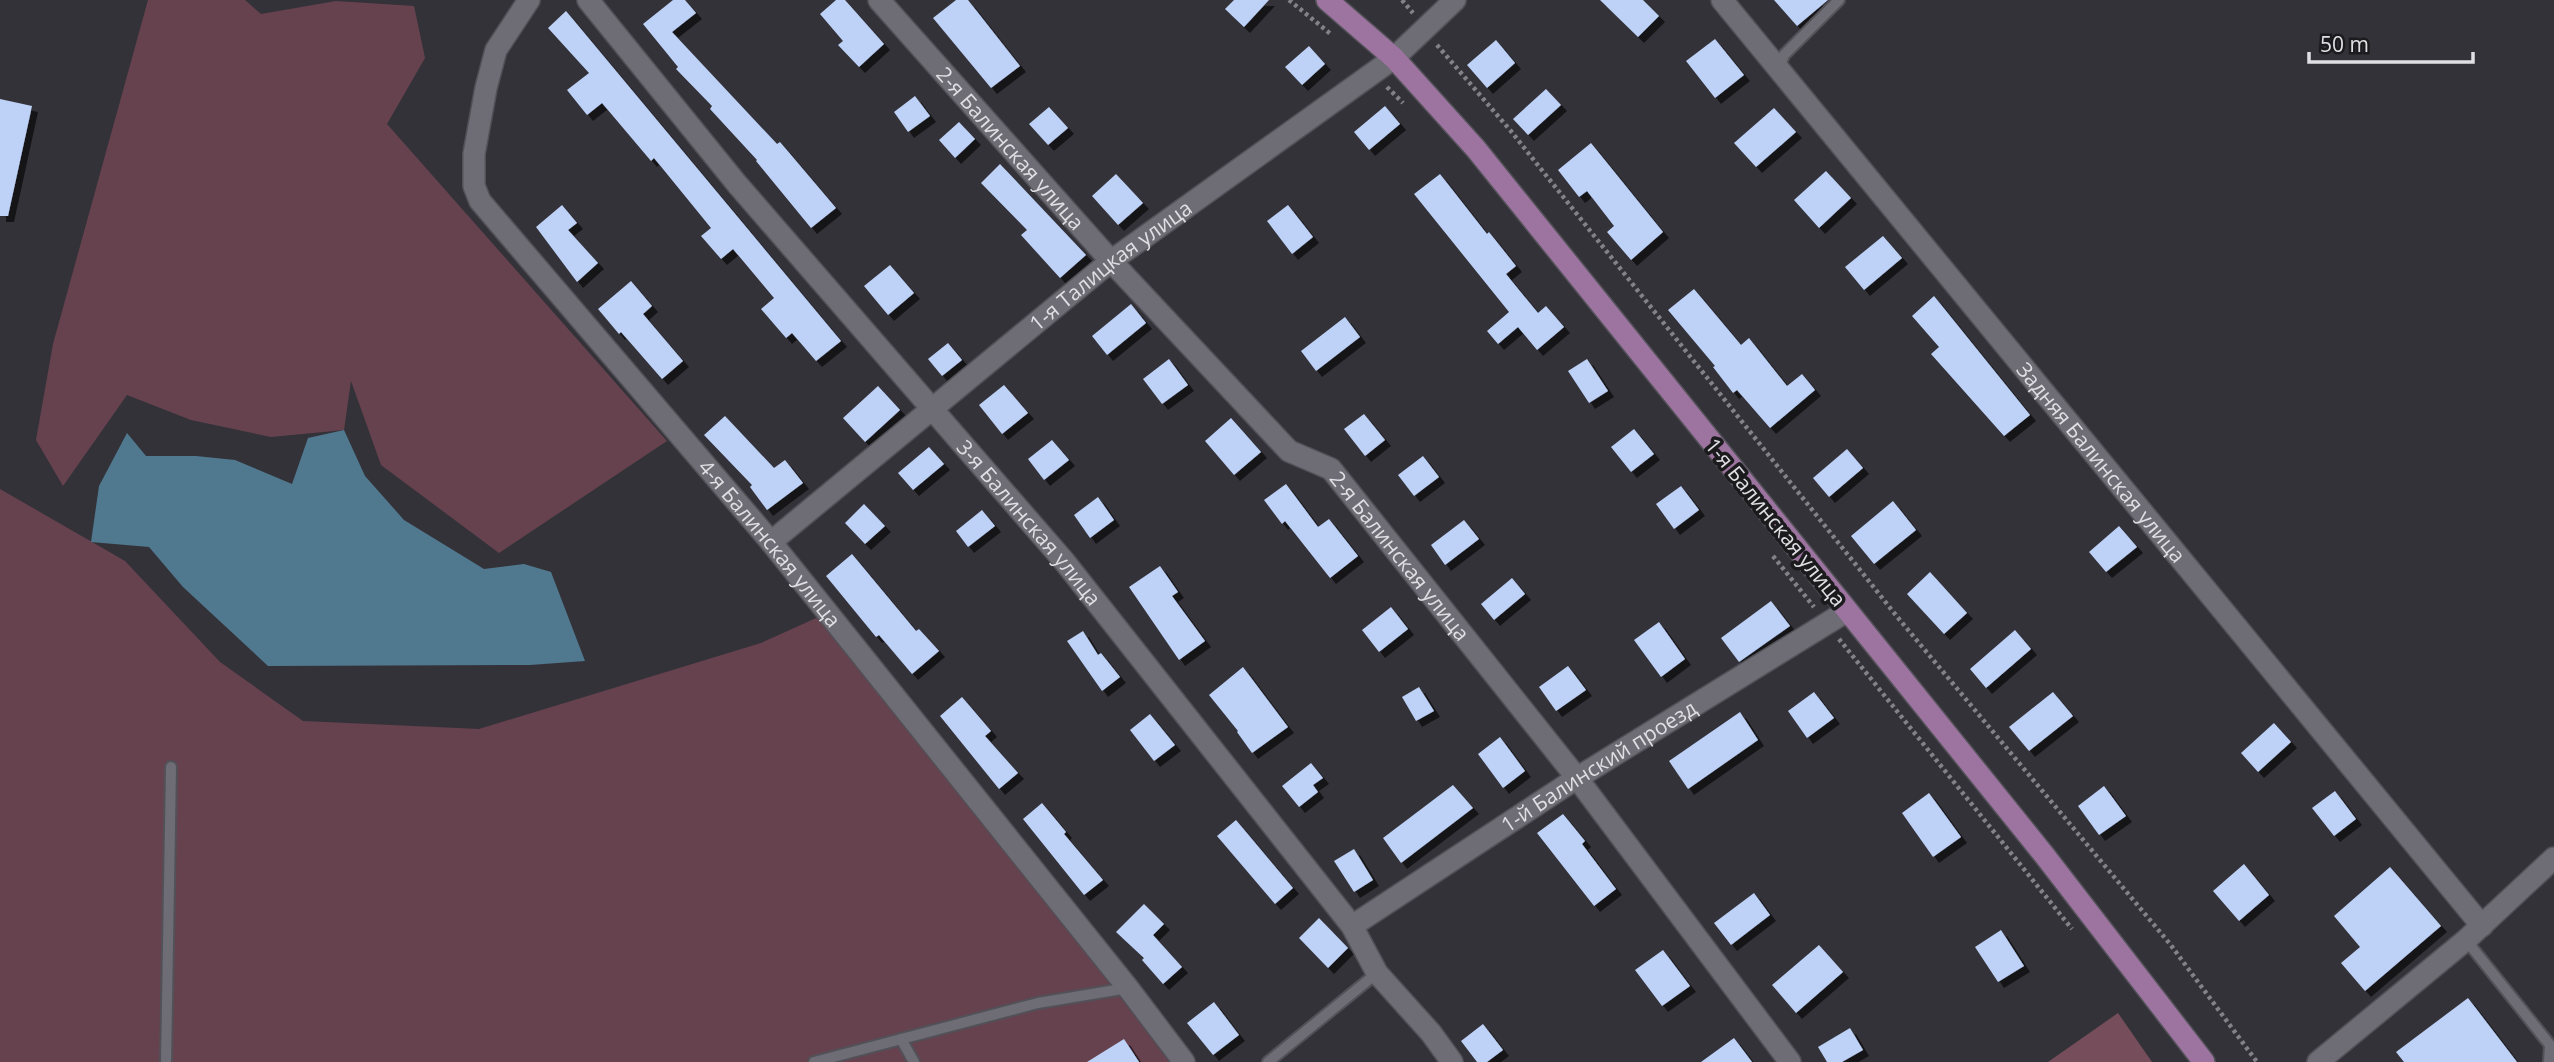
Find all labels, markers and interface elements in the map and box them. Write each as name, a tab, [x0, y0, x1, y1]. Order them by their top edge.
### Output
scale bar	[2309, 21, 2474, 65]
text: 50 m	[2320, 30, 2369, 58]
street label: 2-я Балинская улица	[930, 60, 1091, 236]
street label: 1-я Талицкая улица	[1023, 194, 1197, 337]
street label: Задняя Балинская улица	[2011, 356, 2192, 568]
street label: 1-я Балинская улица	[1699, 432, 1853, 612]
street label: 3-я Балинская улица	[951, 434, 1108, 611]
street label: 4-я Балинская улица	[693, 453, 848, 633]
street label: 2-я Балинская улица	[1324, 465, 1476, 646]
street label: 1-й Балинский проезд	[1495, 694, 1702, 838]

